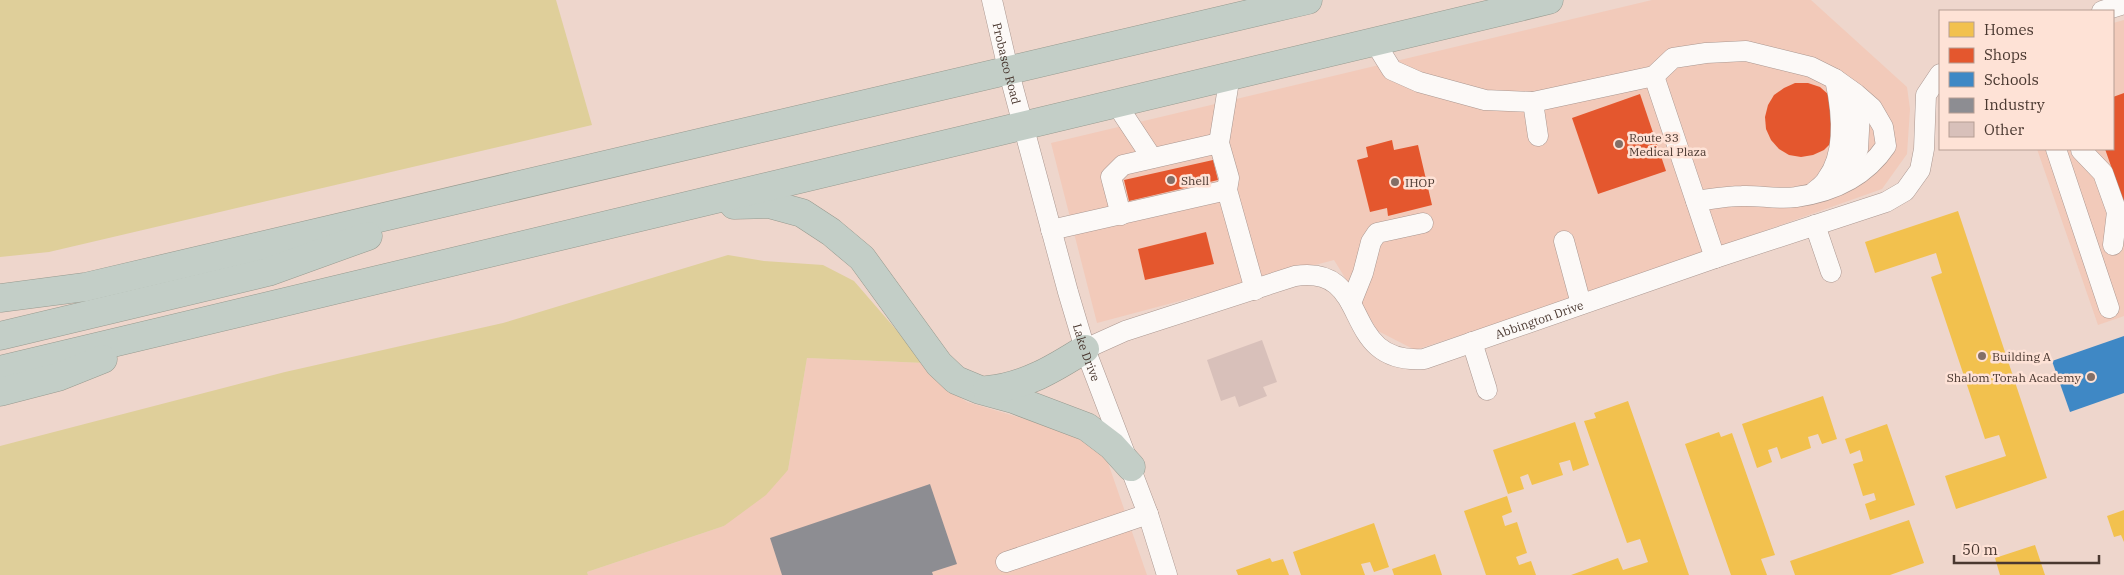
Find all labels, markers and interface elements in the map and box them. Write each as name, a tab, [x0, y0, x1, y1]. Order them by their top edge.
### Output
legend	[1939, 10, 2114, 150]
text: Homes	[1984, 20, 2034, 39]
street label: Probasco Road	[990, 21, 1025, 106]
text: Shops	[1984, 45, 2027, 64]
text: Schools	[1984, 70, 2039, 89]
text: Industry	[1984, 95, 2045, 114]
text: Other	[1984, 120, 2024, 139]
place label: Route 33 Medical Plaza	[1629, 130, 1707, 159]
marker: Route 33 Medical Plaza	[1613, 138, 1625, 150]
place label: Shell	[1181, 173, 1210, 188]
marker: Shell	[1165, 174, 1177, 186]
place label: IHOP	[1405, 175, 1435, 190]
marker: IHOP	[1389, 176, 1401, 188]
street label: Abbington Drive	[1493, 297, 1585, 341]
street label: Lake Drive	[1070, 322, 1104, 383]
place label: Building A	[1992, 349, 2052, 364]
marker: Building A	[1976, 350, 1988, 362]
place label: Shalom Torah Academy	[1947, 370, 2082, 385]
marker: Shalom Torah Academy	[2085, 371, 2097, 383]
scale bar	[1954, 532, 2099, 564]
text: 50 m	[1962, 540, 1998, 559]

